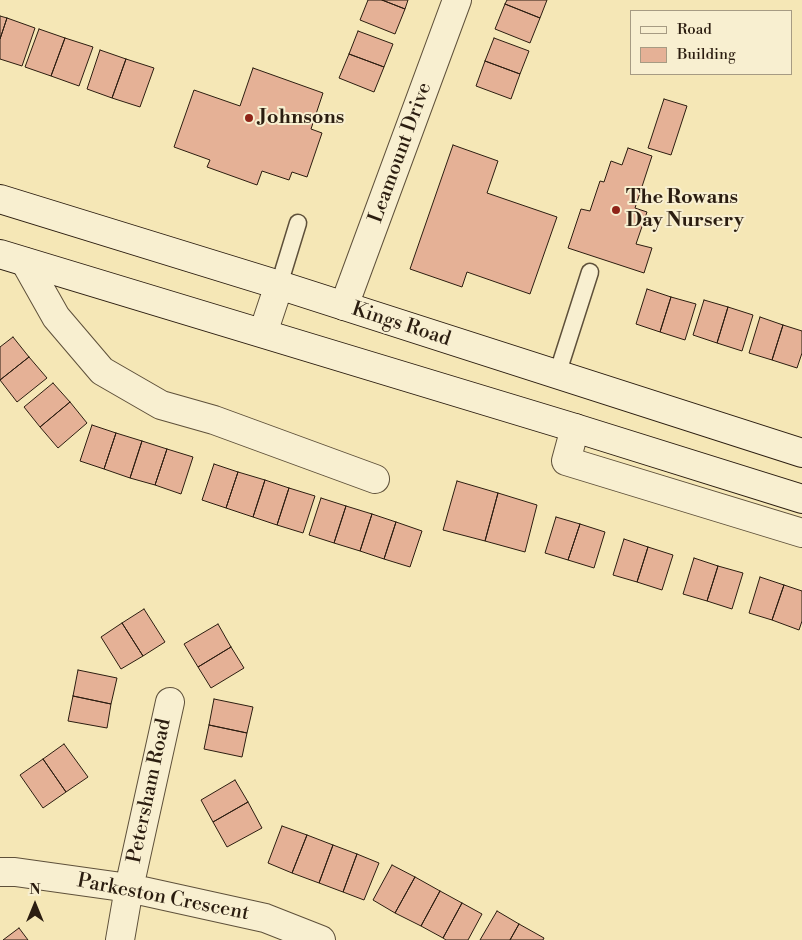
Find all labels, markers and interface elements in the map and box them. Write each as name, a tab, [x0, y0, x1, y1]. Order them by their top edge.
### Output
legend	[630, 10, 792, 75]
text: Road	[677, 20, 712, 39]
text: Building	[677, 45, 736, 64]
street label: Leamount Drive	[364, 80, 438, 226]
place label: Johnsons	[259, 106, 344, 130]
marker: Johnsons	[243, 112, 255, 124]
place label: The Rowans Day Nursery	[626, 186, 744, 233]
marker: The Rowans Day Nursery	[610, 204, 622, 216]
street label: Kings Road	[348, 298, 454, 352]
street label: Petersham Road	[123, 717, 177, 865]
street label: Parkeston Crescent	[75, 870, 251, 926]
north arrow	[10, 880, 60, 930]
text: N	[29, 881, 41, 899]

